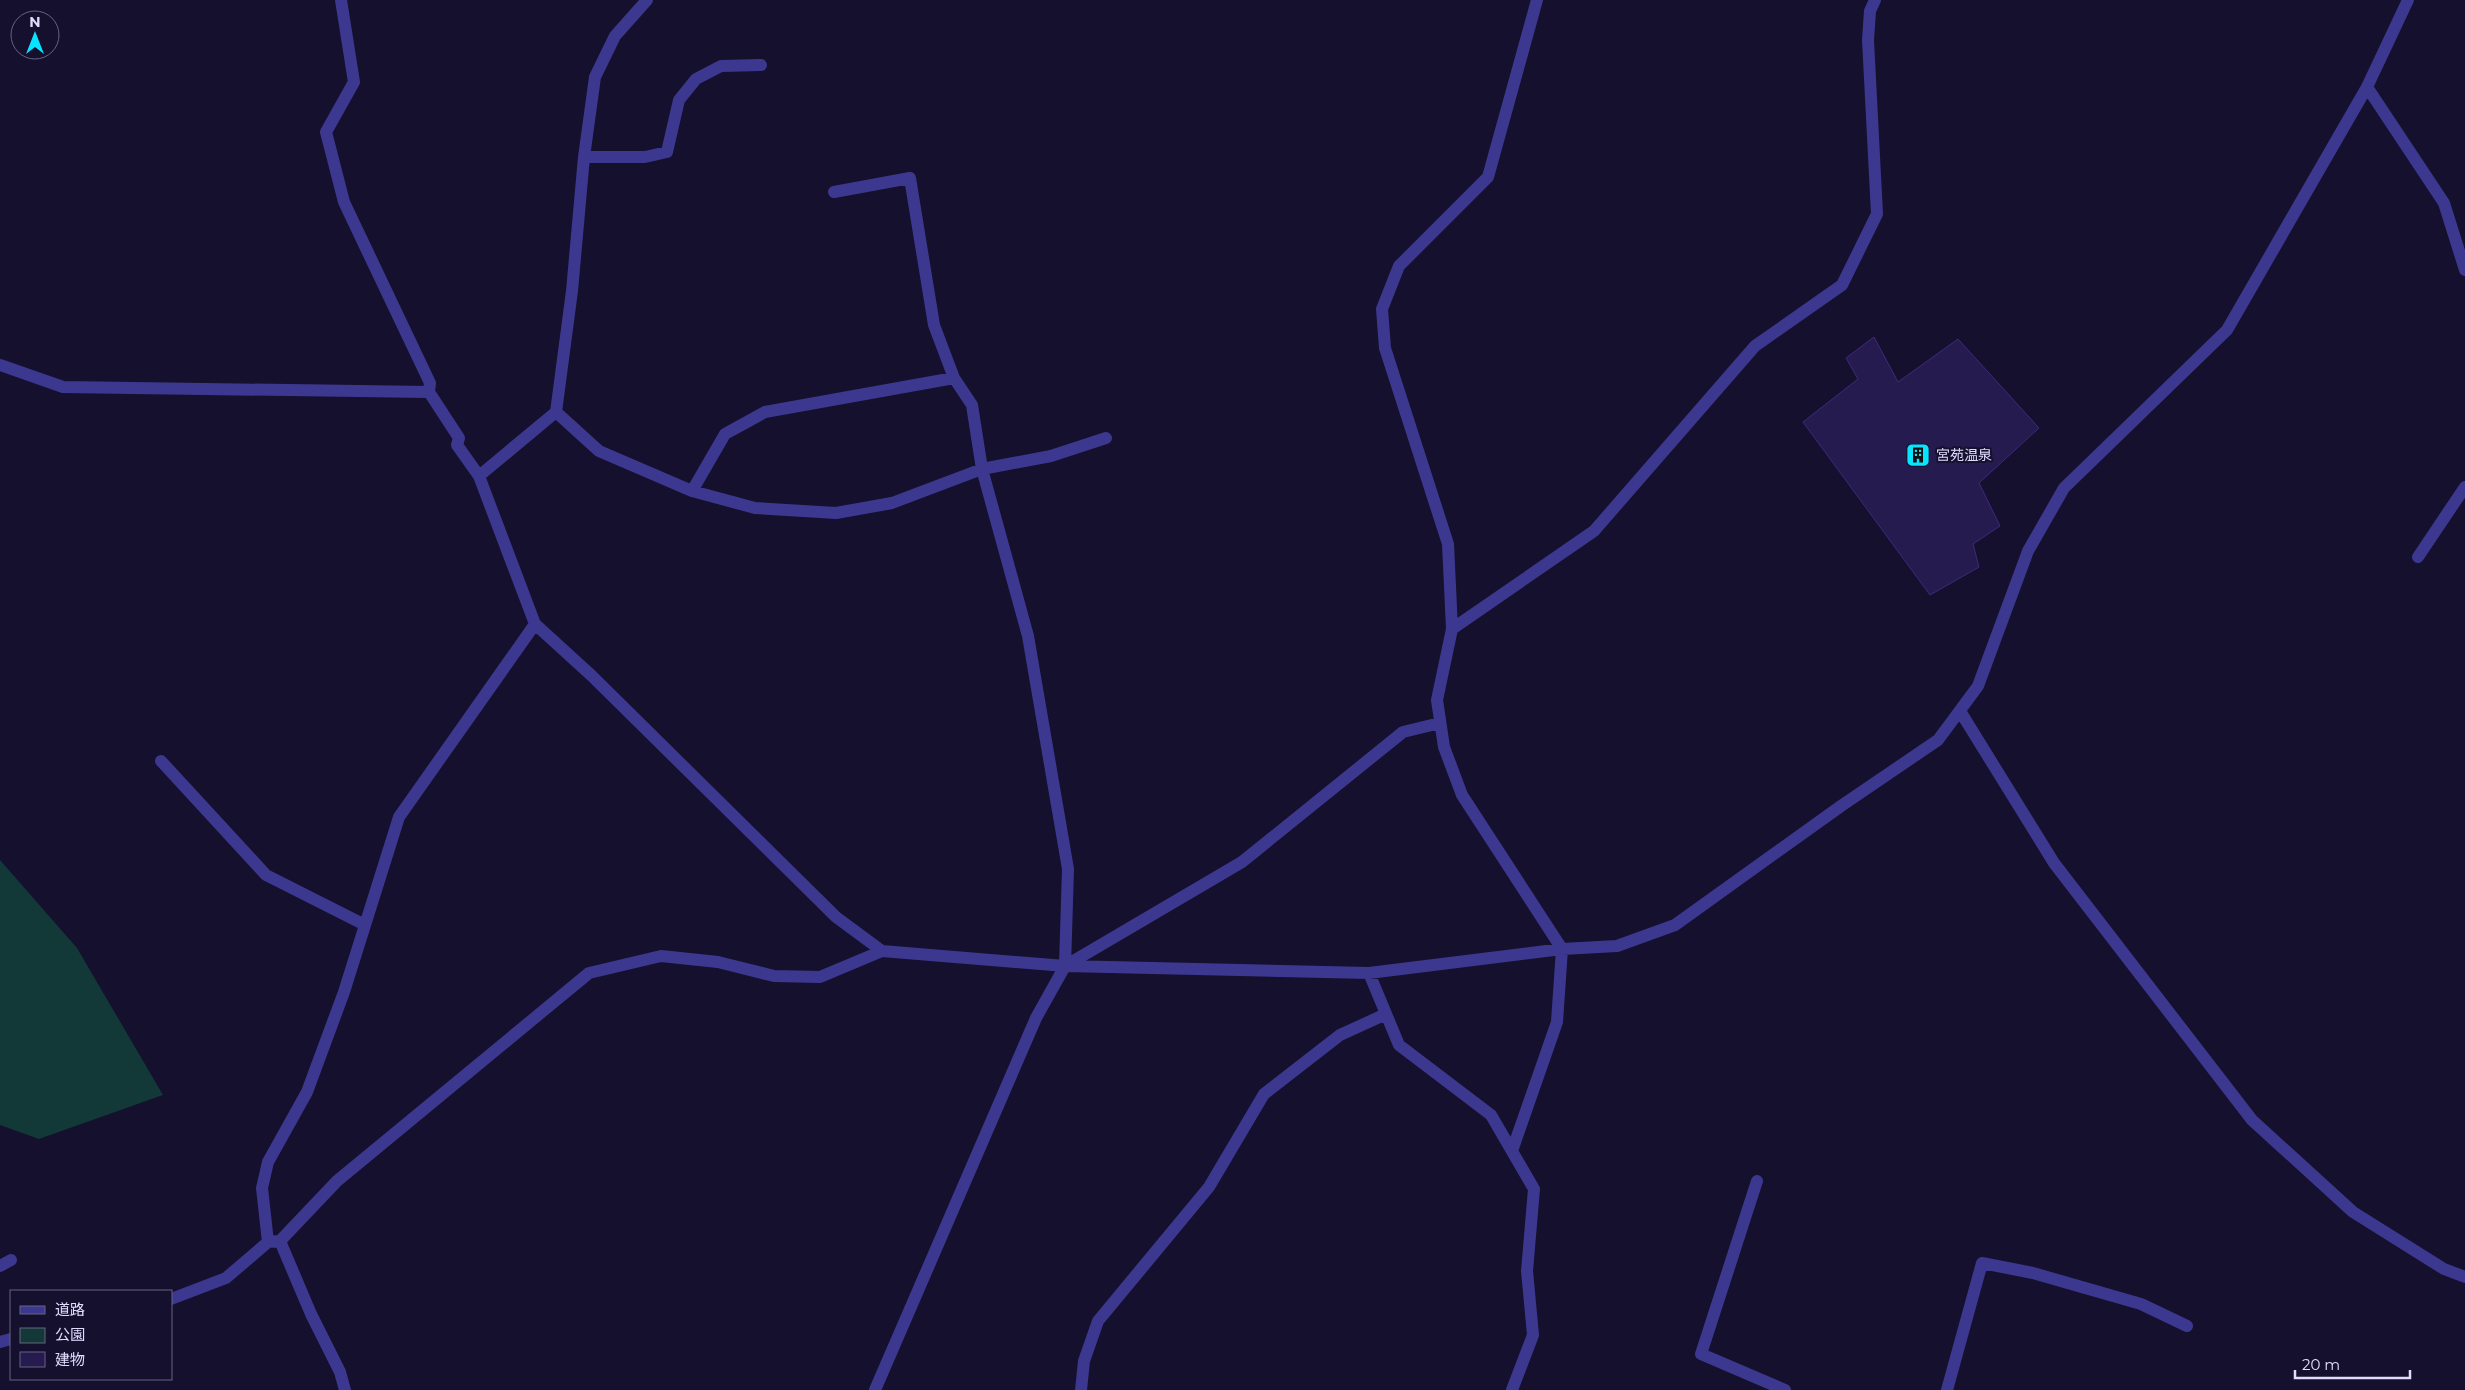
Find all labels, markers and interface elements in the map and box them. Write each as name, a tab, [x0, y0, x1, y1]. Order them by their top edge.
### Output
north arrow	[10, 10, 60, 60]
text: N	[29, 13, 41, 31]
building icon: 宮苑温泉	[1905, 442, 1931, 468]
place label: 宮苑温泉	[1936, 446, 1992, 464]
legend	[10, 1290, 172, 1380]
text: 道路	[55, 1300, 85, 1319]
text: 公園	[55, 1325, 85, 1344]
scale bar	[2295, 1348, 2410, 1380]
text: 建物	[55, 1350, 85, 1369]
text: 20 m	[2302, 1355, 2340, 1374]

